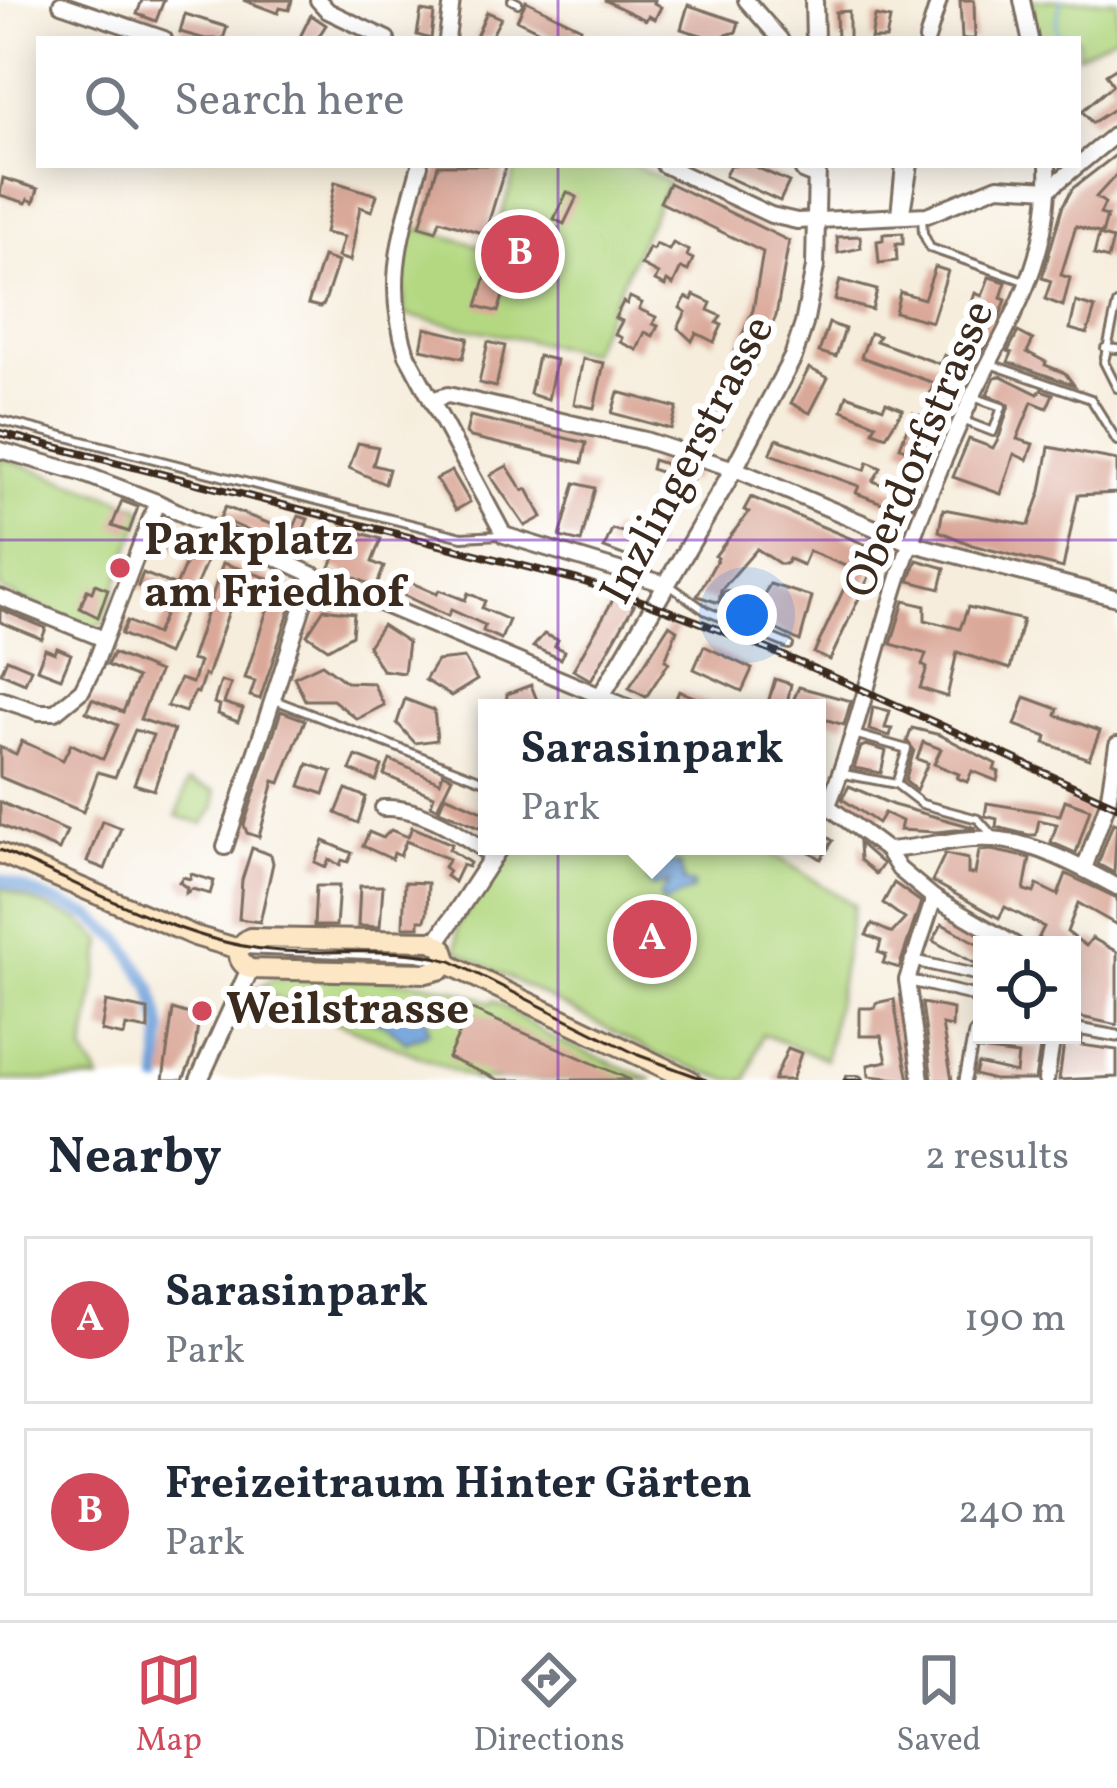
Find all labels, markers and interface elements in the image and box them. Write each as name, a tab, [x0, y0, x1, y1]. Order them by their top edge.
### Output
search box	[36, 36, 1081, 168]
icon: search	[78, 69, 144, 135]
text: Search here	[174, 71, 405, 134]
pin: B	[481, 209, 559, 299]
street label: Oberdorfstrasse	[830, 292, 1012, 608]
street label: Inzlingerstrasse	[586, 306, 792, 616]
place label: Parkplatz am Friedhof	[144, 511, 408, 626]
marker: Parkplatz am Friedhof	[107, 555, 133, 581]
your location	[717, 585, 777, 645]
popup	[478, 699, 826, 855]
text: Sarasinpark	[520, 719, 784, 782]
text: Park	[520, 782, 600, 836]
pin: A	[613, 894, 691, 984]
map controls	[973, 936, 1081, 1044]
button: locate	[973, 936, 1081, 1044]
place label: Weilstrasse	[226, 980, 469, 1043]
marker: Weilstrasse	[189, 998, 215, 1024]
text: Nearby	[48, 1123, 222, 1194]
text: 2 results	[925, 1131, 1069, 1185]
text: Sarasinpark	[165, 1262, 428, 1325]
text: A	[76, 1293, 104, 1347]
text: 190 m	[964, 1293, 1066, 1347]
text: Park	[165, 1325, 245, 1379]
text: Freizeitraum Hinter Gärten	[165, 1454, 752, 1517]
text: B	[77, 1485, 103, 1539]
text: 240 m	[958, 1485, 1066, 1539]
text: Park	[165, 1517, 245, 1571]
tab: Map	[136, 1647, 202, 1765]
tab: Directions	[473, 1647, 625, 1765]
tab: Saved	[896, 1647, 981, 1765]

